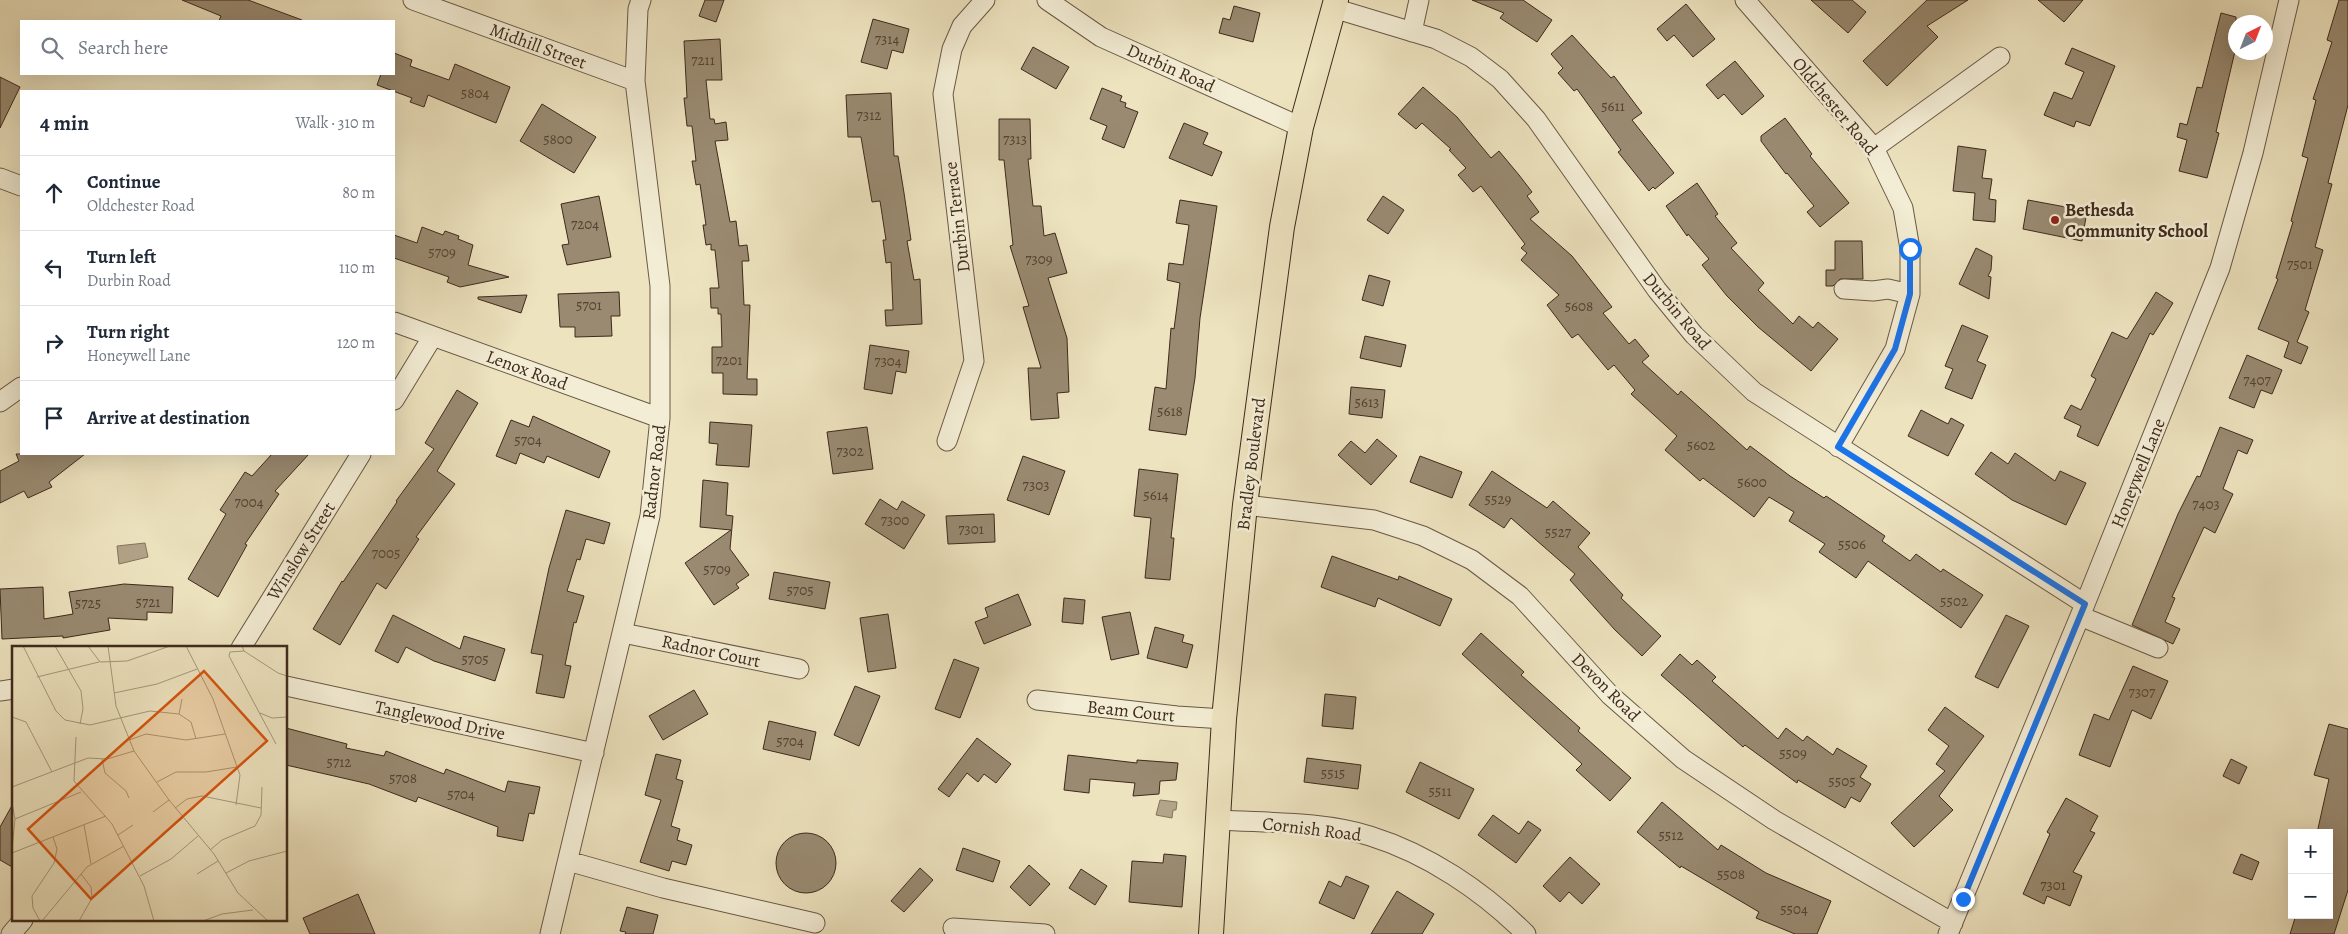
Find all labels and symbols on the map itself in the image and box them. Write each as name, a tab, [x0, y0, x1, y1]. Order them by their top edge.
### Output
north arrow	[2228, 15, 2273, 60]
street label: Midhill Street	[486, 17, 590, 75]
house number: 7314	[875, 29, 899, 49]
street label: Durbin Road	[1123, 38, 1219, 98]
house number: 7211	[691, 50, 715, 70]
street label: Oldchester Road	[1787, 52, 1883, 160]
house number: 5804	[461, 83, 489, 103]
house number: 5611	[1601, 96, 1625, 116]
house number: 7312	[857, 105, 881, 125]
house number: 5800	[543, 129, 573, 149]
house number: 7313	[1003, 129, 1027, 149]
street label: Durbin Terrace	[938, 160, 976, 274]
place label: Bethesda Community School	[2065, 198, 2208, 243]
house number: 7204	[571, 214, 599, 234]
marker: Bethesda Community School	[2049, 214, 2061, 226]
route start	[1899, 238, 1922, 261]
house number: 5709	[428, 242, 456, 262]
house number: 7309	[1025, 249, 1053, 269]
house number: 7501	[2287, 254, 2313, 274]
street label: Durbin Road	[1637, 267, 1717, 355]
house number: 5701	[576, 295, 602, 315]
house number: 5608	[1565, 296, 1593, 316]
street label: Lenox Road	[483, 344, 571, 396]
house number: 7201	[716, 350, 742, 370]
house number: 7304	[874, 351, 902, 371]
house number: 7407	[2243, 370, 2271, 390]
house number: 5613	[1355, 392, 1379, 412]
street label: Bradley Boulevard	[1231, 396, 1271, 532]
house number: 5618	[1157, 401, 1183, 421]
street label: Honeywell Lane	[2105, 415, 2171, 531]
street label: Radnor Road	[636, 423, 672, 521]
house number: 5704	[514, 430, 542, 450]
house number: 5602	[1687, 435, 1715, 455]
house number: 7302	[836, 441, 864, 461]
house number: 5600	[1737, 472, 1767, 492]
house number: 7303	[1023, 475, 1049, 495]
house number: 5614	[1143, 485, 1169, 505]
house number: 5529	[1485, 489, 1512, 509]
house number: 7004	[234, 492, 264, 512]
house number: 7403	[2192, 494, 2220, 514]
street label: Winslow Street	[261, 497, 341, 606]
house number: 7300	[881, 510, 909, 530]
house number: 7301	[958, 519, 984, 539]
house number: 5527	[1545, 522, 1572, 542]
house number: 5506	[1838, 534, 1866, 554]
house number: 7005	[372, 543, 400, 563]
house number: 5709	[703, 559, 731, 579]
house number: 5705	[786, 580, 814, 600]
house number: 5502	[1940, 591, 1968, 611]
house number: 5721	[135, 592, 161, 612]
house number: 5725	[75, 593, 101, 613]
street label: Radnor Court	[659, 629, 763, 673]
inset map	[12, 646, 288, 922]
street label: Devon Road	[1566, 647, 1646, 727]
house number: 5705	[461, 649, 489, 669]
house number: 7307	[2129, 682, 2156, 702]
street label: Tanglewood Drive	[373, 694, 507, 746]
street label: Beam Court	[1086, 694, 1176, 728]
house number: 5704	[776, 731, 804, 751]
house number: 5509	[1779, 743, 1807, 763]
house number: 5712	[326, 752, 352, 772]
house number: 5515	[1321, 763, 1345, 783]
house number: 5708	[389, 768, 417, 788]
house number: 5505	[1828, 771, 1856, 791]
house number: 5511	[1428, 781, 1452, 801]
house number: 5704	[447, 784, 475, 804]
street label: Cornish Road	[1261, 811, 1363, 847]
house number: 5512	[1658, 825, 1684, 845]
house number: 5508	[1717, 864, 1745, 884]
house number: 7301	[2040, 875, 2066, 895]
route end	[1952, 888, 1975, 911]
house number: 5504	[1780, 899, 1808, 919]

